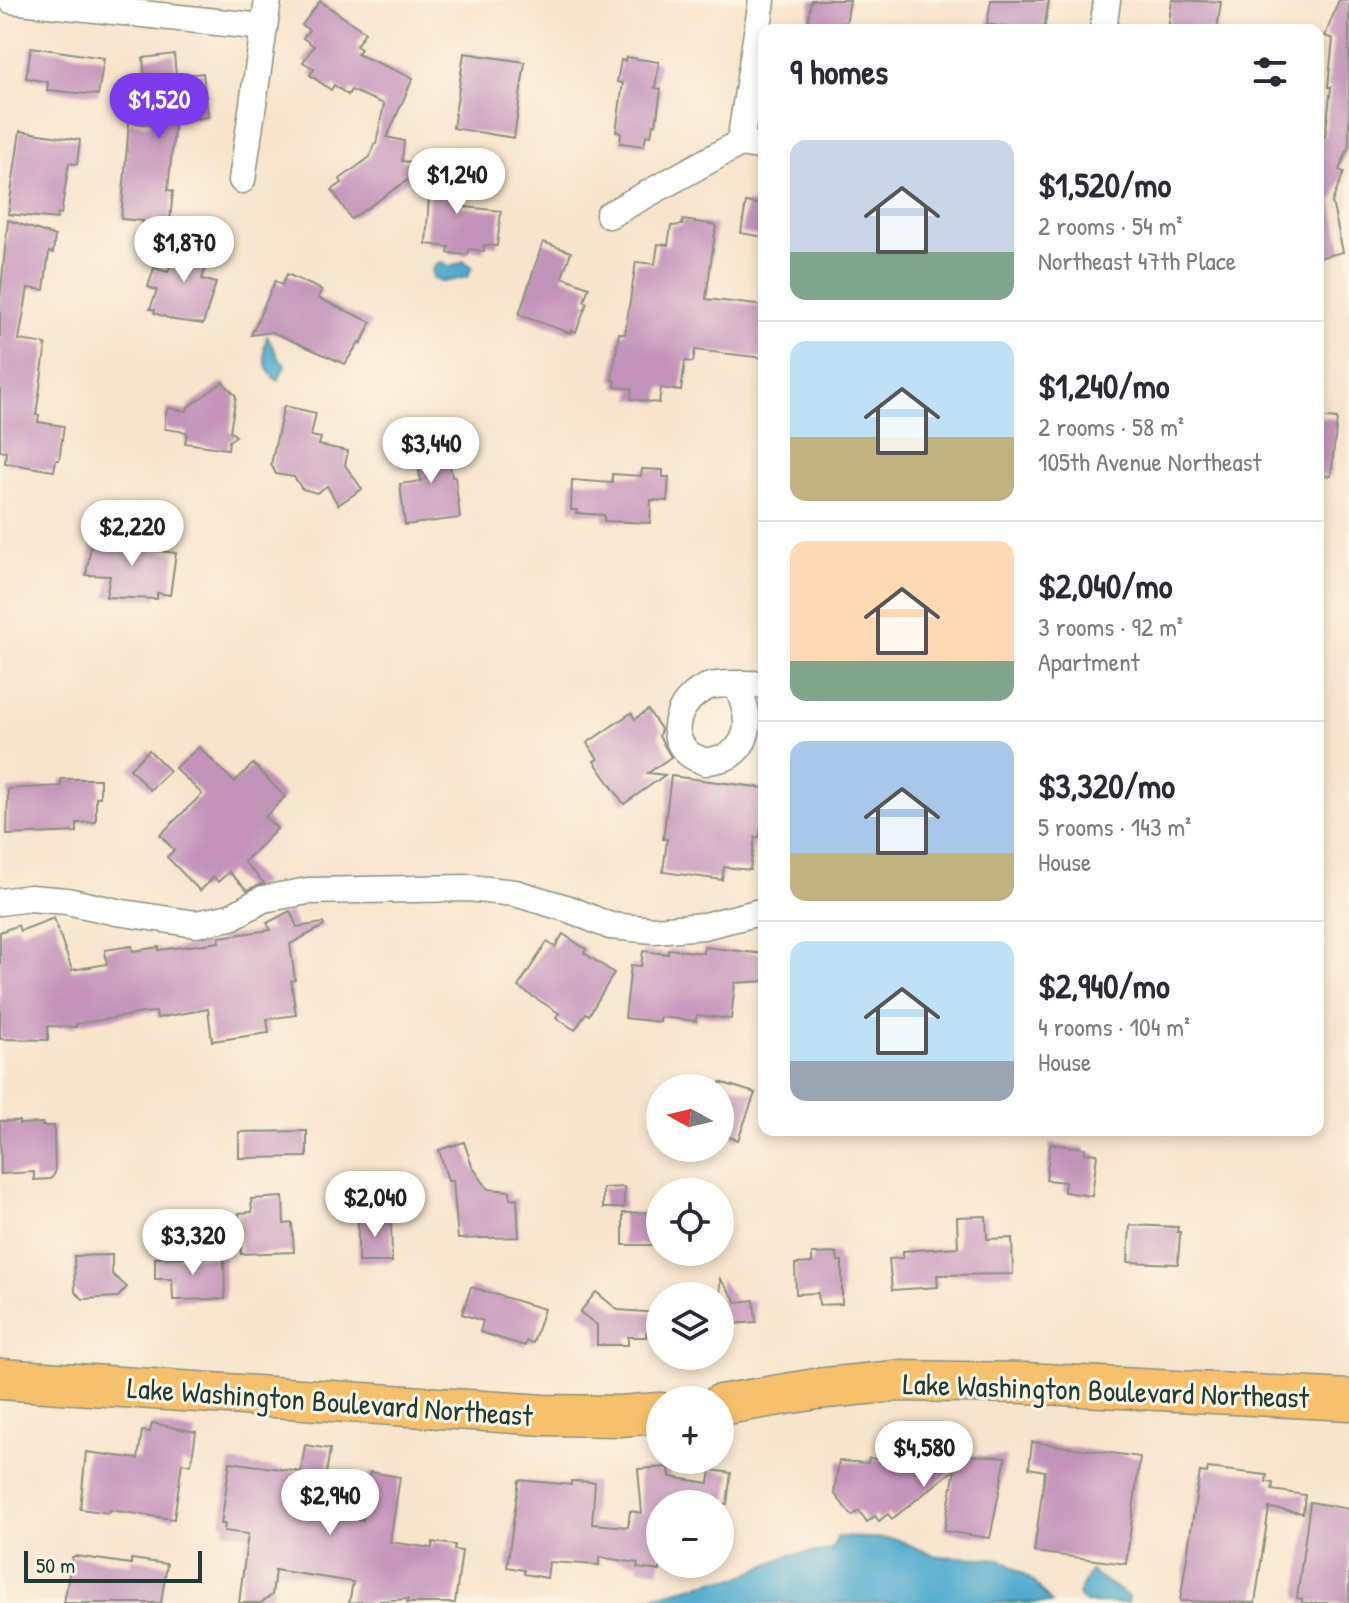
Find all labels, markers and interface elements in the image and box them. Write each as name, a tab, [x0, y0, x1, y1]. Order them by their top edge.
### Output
text: 9 homes	[790, 49, 888, 95]
icon: filters	[1248, 50, 1292, 94]
pin: $1,520	[94, 73, 224, 141]
text: $1,520	[128, 81, 190, 116]
pin: $1,240	[392, 148, 522, 216]
text: $1,240	[426, 156, 488, 191]
text: $1,520/mo	[1038, 162, 1171, 208]
icon: home	[854, 172, 950, 268]
text: 2 rooms · 54 m²	[1038, 208, 1182, 243]
pin: $1,870	[119, 216, 249, 284]
text: $1,870	[152, 224, 216, 259]
text: Northeast 47th Place	[1038, 243, 1236, 278]
text: $1,240/mo	[1038, 363, 1170, 409]
icon: home	[854, 373, 950, 469]
text: 2 rooms · 58 m²	[1038, 409, 1184, 444]
pin: $3,440	[366, 417, 496, 485]
text: $3,440	[400, 425, 462, 460]
text: 105th Avenue Northeast	[1038, 444, 1262, 479]
pin: $2,220	[67, 500, 197, 568]
text: $2,220	[99, 508, 165, 543]
text: $2,040/mo	[1038, 563, 1172, 609]
icon: home	[854, 573, 950, 669]
text: 3 rooms · 92 m²	[1038, 609, 1183, 644]
text: Apartment	[1038, 644, 1140, 679]
text: $3,320/mo	[1038, 763, 1175, 809]
icon: home	[854, 773, 950, 869]
text: 5 rooms · 143 m²	[1038, 809, 1191, 844]
text: House	[1038, 844, 1091, 879]
text: $2,940/mo	[1038, 963, 1170, 1009]
icon: home	[854, 973, 950, 1069]
text: 4 rooms · 104 m²	[1038, 1009, 1190, 1044]
text: House	[1038, 1044, 1091, 1079]
north arrow	[646, 1074, 734, 1162]
map controls	[646, 1074, 734, 1578]
pin: $2,040	[310, 1171, 440, 1239]
button: locate	[646, 1178, 734, 1266]
text: $2,040	[343, 1179, 407, 1214]
pin: $3,320	[128, 1209, 258, 1277]
text: $3,320	[160, 1217, 226, 1252]
button: layers	[646, 1282, 734, 1370]
street label: Lake Washington Boulevard Northeast	[902, 1363, 1310, 1417]
street label: Lake Washington Boulevard Northeast	[126, 1367, 535, 1435]
button: +	[646, 1386, 734, 1474]
pin: $4,580	[859, 1421, 989, 1489]
text: $4,580	[893, 1429, 955, 1464]
pin: $2,940	[265, 1469, 395, 1537]
text: $2,940	[299, 1477, 361, 1512]
button: −	[646, 1490, 734, 1578]
scale bar	[24, 1547, 202, 1583]
text: 50 m	[36, 1550, 75, 1580]

